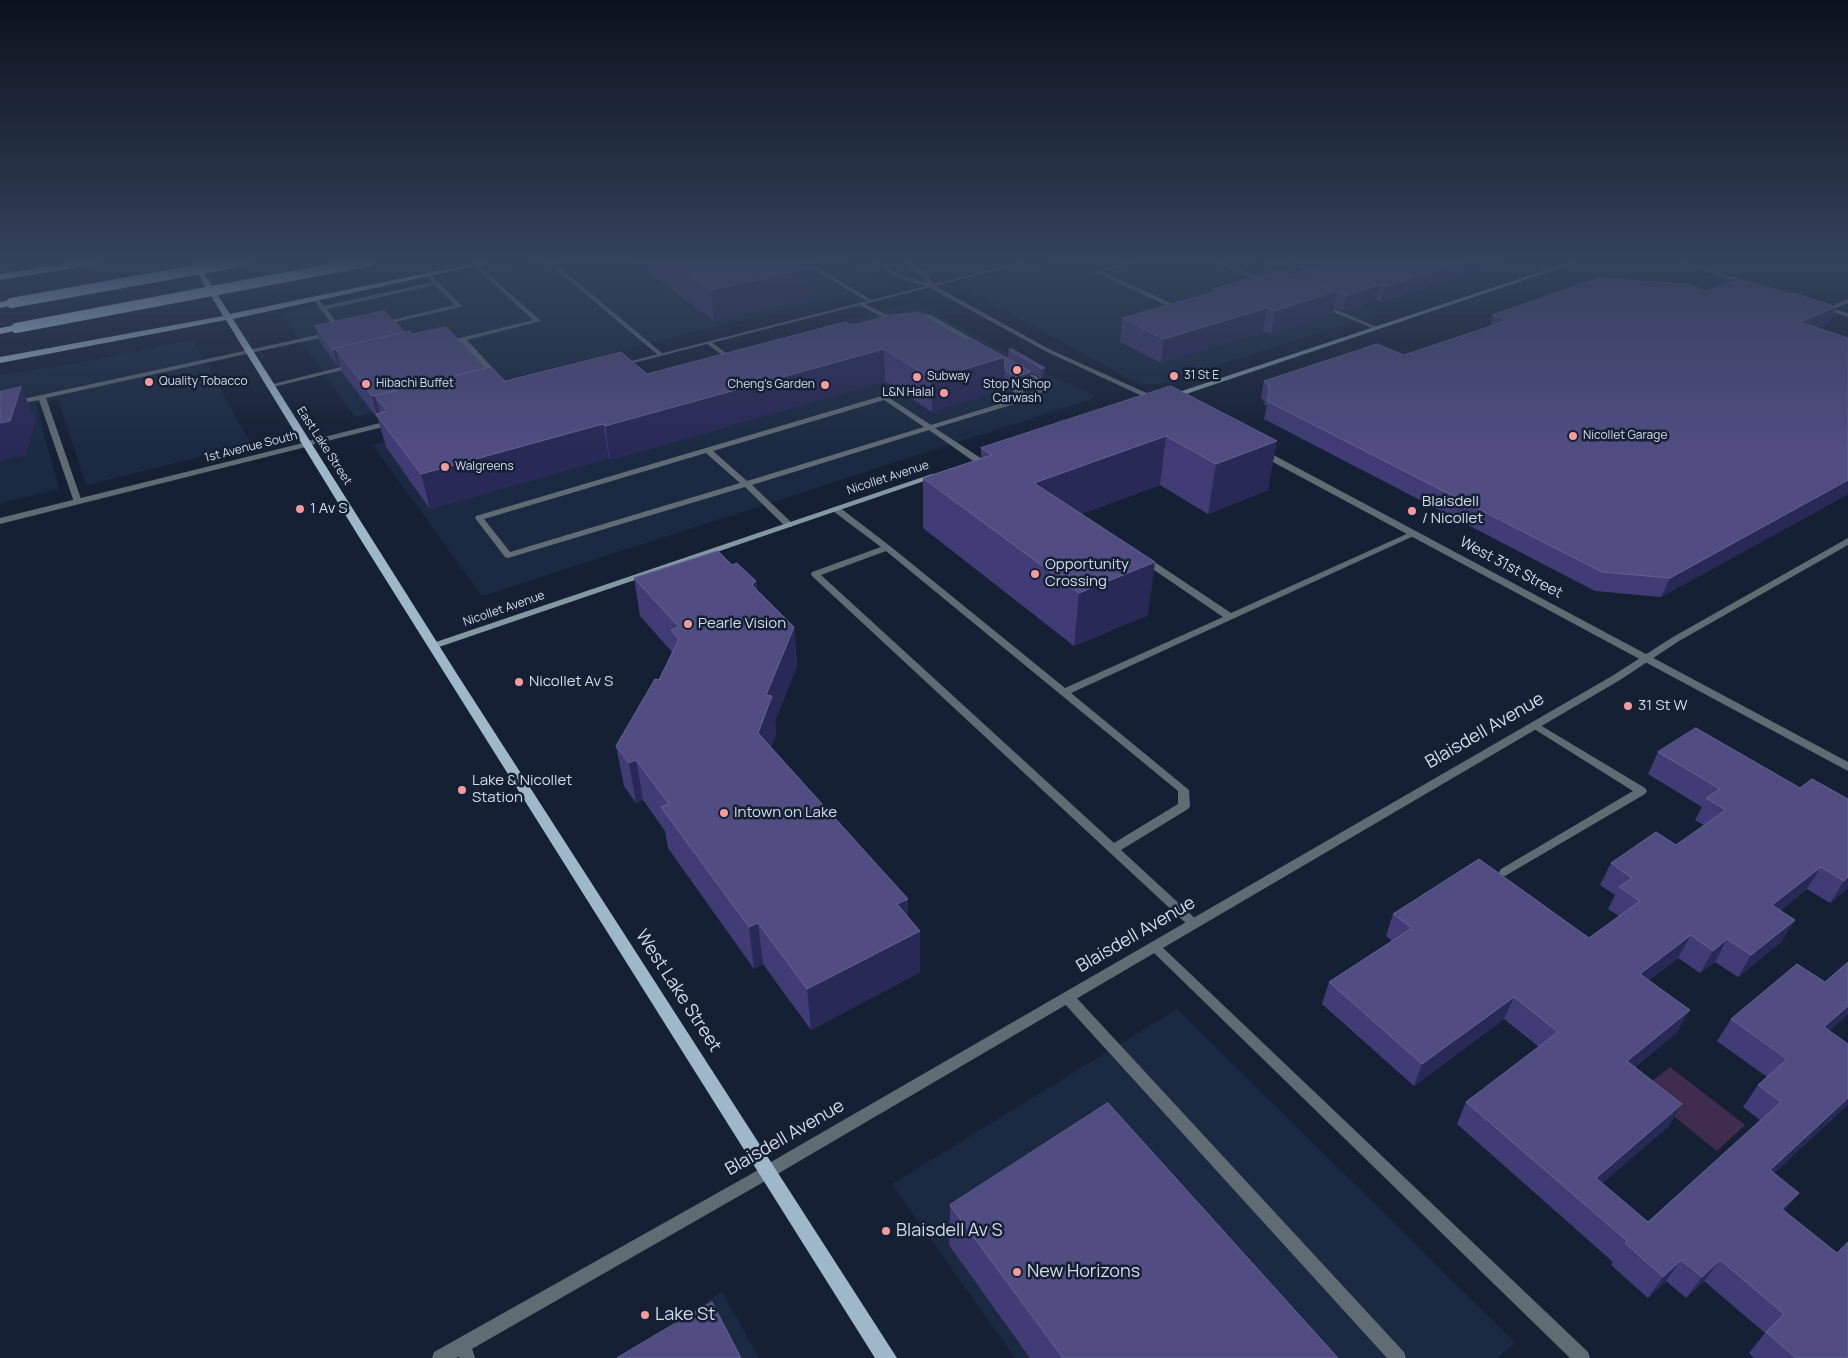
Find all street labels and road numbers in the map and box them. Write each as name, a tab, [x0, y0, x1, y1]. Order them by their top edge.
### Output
street label: East Lake Street	[293, 404, 355, 488]
street label: 1st Avenue South	[203, 428, 299, 466]
street label: Nicollet Avenue	[845, 458, 931, 498]
street label: West 31st Street	[1457, 533, 1565, 603]
street label: Nicollet Avenue	[461, 588, 547, 630]
street label: Blaisdell Avenue	[1422, 688, 1548, 774]
street label: Blaisdell Avenue	[1073, 892, 1199, 978]
street label: West Lake Street	[630, 926, 726, 1056]
street label: Blaisdell Avenue	[722, 1095, 848, 1181]

